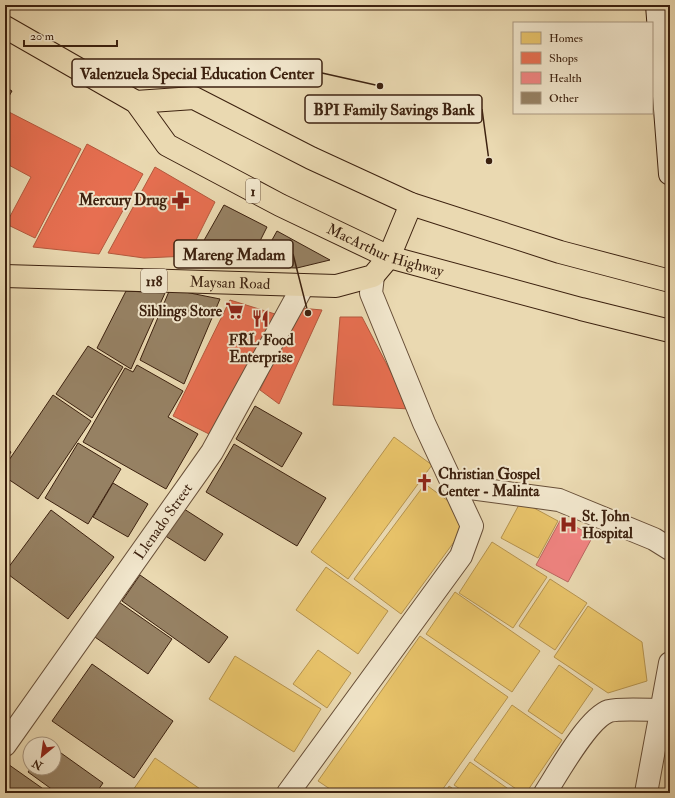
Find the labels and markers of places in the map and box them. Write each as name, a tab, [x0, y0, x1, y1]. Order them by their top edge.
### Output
callout: Valenzuela Special Education Center	[72, 59, 322, 87]
callout: BPI Family Savings Bank	[305, 95, 482, 123]
pharmacy icon: Mercury Drug	[170, 190, 190, 210]
place label: Mercury Drug	[78, 191, 168, 211]
callout: Mareng Madam	[174, 240, 293, 268]
supermarket icon: Siblings Store	[225, 301, 245, 321]
place label: Siblings Store	[139, 302, 223, 322]
restaurant icon: FRL Food Enterprise	[251, 309, 271, 329]
place label: FRL Food Enterprise	[228, 331, 294, 368]
place label: Christian Gospel Center - Malinta	[438, 465, 540, 501]
church icon: Christian Gospel Center - Malinta	[415, 473, 435, 493]
place label: St. John Hospital	[582, 507, 633, 544]
hospital icon: St. John Hospital	[559, 515, 579, 535]

